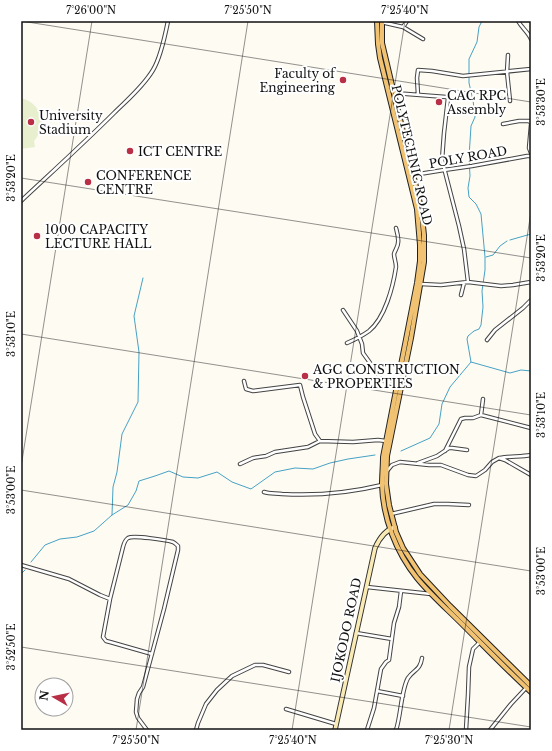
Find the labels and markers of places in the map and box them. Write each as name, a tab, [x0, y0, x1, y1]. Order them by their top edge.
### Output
place label: Faculty of Engineering	[259, 66, 337, 95]
marker: Faculty of Engineering	[338, 75, 348, 85]
place label: CAC RPC Assembly	[446, 88, 507, 117]
marker: CAC RPC Assembly	[434, 97, 444, 107]
place label: University Stadium	[39, 108, 103, 137]
marker: University Stadium	[26, 117, 36, 127]
place label: ICT CENTRE	[138, 144, 222, 159]
marker: ICT CENTRE	[125, 146, 135, 156]
place label: CONFERENCE CENTRE	[96, 168, 192, 197]
marker: CONFERENCE CENTRE	[83, 177, 93, 187]
place label: 1000 CAPACITY LECTURE HALL	[45, 222, 152, 251]
marker: 1000 CAPACITY LECTURE HALL	[32, 231, 42, 241]
place label: AGC CONSTRUCTION & PROPERTIES	[312, 362, 460, 391]
marker: AGC CONSTRUCTION & PROPERTIES	[300, 371, 310, 381]

